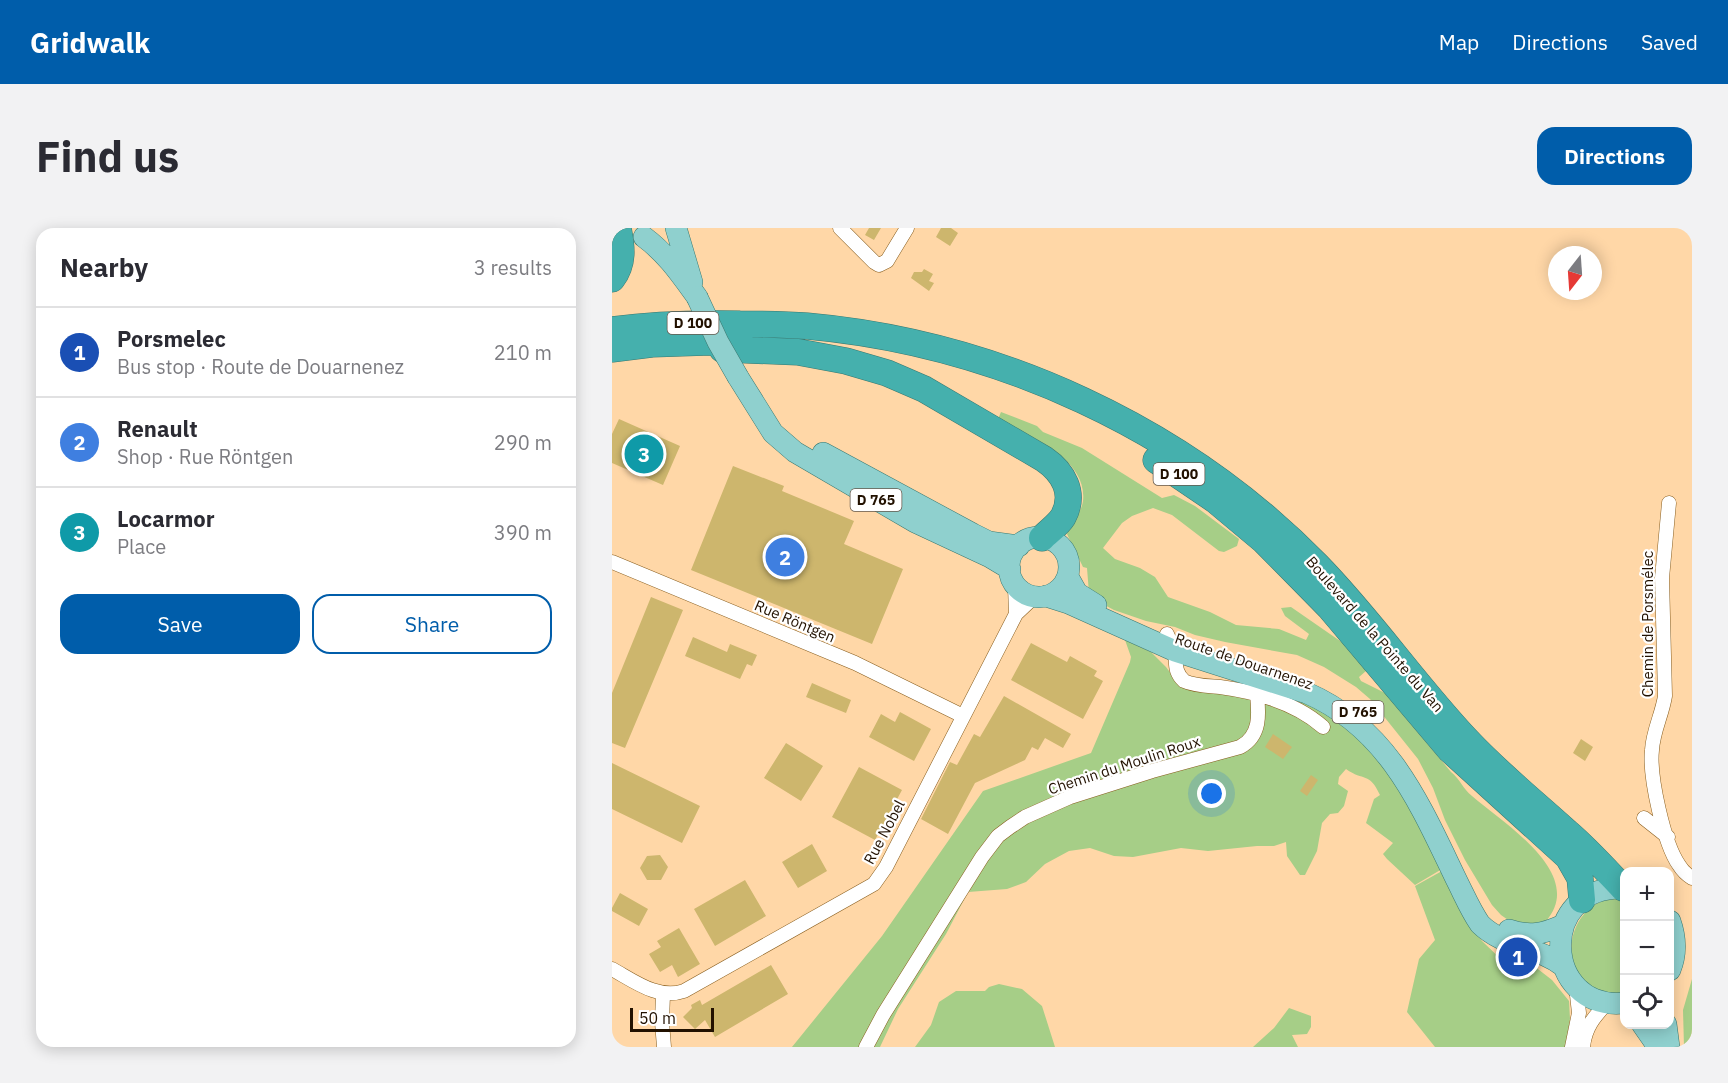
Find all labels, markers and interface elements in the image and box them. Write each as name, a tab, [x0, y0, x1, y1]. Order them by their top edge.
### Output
text: Gridwalk	[30, 24, 150, 61]
text: Map	[1439, 28, 1479, 56]
text: Directions	[1512, 28, 1608, 56]
text: Saved	[1641, 28, 1698, 56]
button: Directions	[1537, 127, 1692, 185]
text: Find us	[36, 129, 179, 184]
north arrow	[1548, 246, 1602, 300]
text: Nearby	[60, 250, 148, 284]
text: 3 results	[474, 254, 552, 281]
road number: D 100	[668, 312, 718, 334]
text: Porsmelec	[117, 324, 226, 353]
text: 1	[74, 339, 86, 366]
text: 210 m	[494, 339, 552, 366]
text: Bus stop · Route de Douarnenez	[117, 353, 404, 380]
text: Renault	[117, 414, 198, 443]
text: 2	[74, 429, 86, 456]
text: 290 m	[494, 429, 552, 456]
pin: 3	[624, 432, 663, 476]
text: Shop · Rue Röntgen	[117, 443, 293, 470]
road number: D 100	[1154, 463, 1204, 485]
road number: D 765	[850, 489, 902, 511]
text: Locarmor	[117, 504, 215, 533]
text: 3	[74, 519, 86, 546]
text: 390 m	[494, 519, 552, 546]
text: Place	[117, 533, 166, 560]
pin: 2	[766, 534, 804, 580]
street label: Chemin de Porsmélec	[1638, 550, 1657, 697]
street label: Boulevard de la Pointe du Van	[1302, 552, 1448, 716]
button: Save	[60, 594, 300, 654]
button: Share	[312, 594, 552, 654]
street label: Rue Röntgen	[752, 595, 838, 647]
street label: Route de Douarnenez	[1173, 628, 1316, 694]
road number: D 765	[1332, 701, 1383, 723]
street label: Chemin du Moulin Roux	[1046, 731, 1203, 799]
your location	[1197, 779, 1226, 808]
street label: Rue Nobel	[859, 797, 909, 867]
map controls	[1620, 867, 1674, 1029]
button: +	[1620, 867, 1674, 921]
button: −	[1620, 921, 1674, 975]
pin: 1	[1498, 934, 1538, 980]
button: locate	[1620, 975, 1674, 1029]
scale bar	[630, 1005, 714, 1032]
text: 50 m	[639, 1008, 676, 1028]

